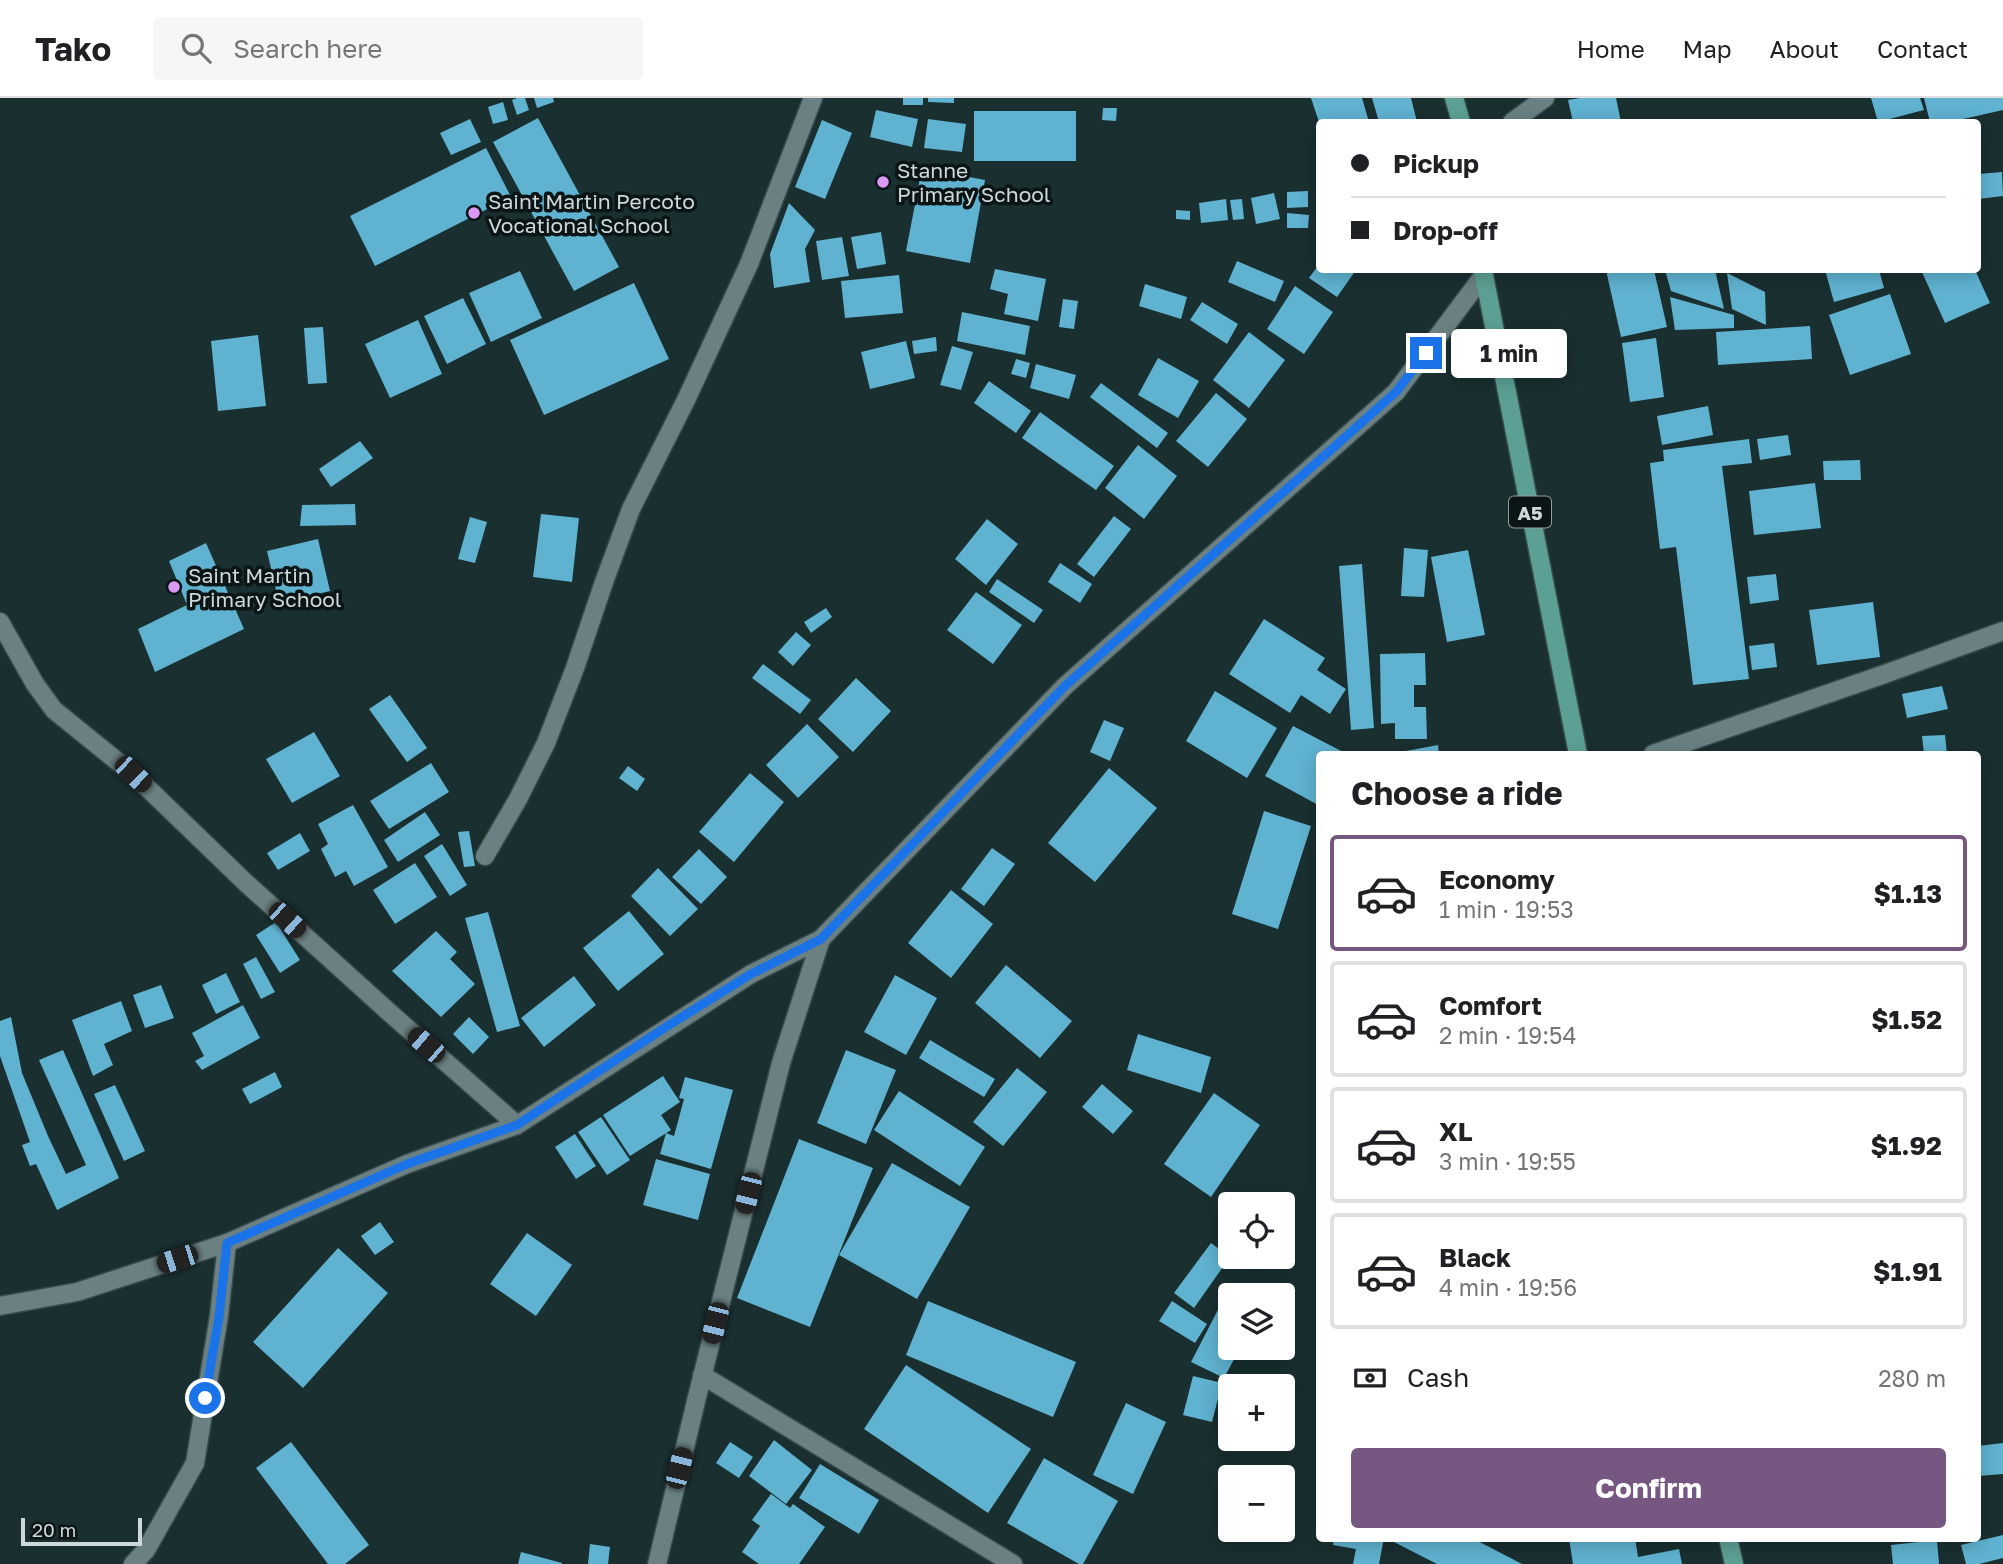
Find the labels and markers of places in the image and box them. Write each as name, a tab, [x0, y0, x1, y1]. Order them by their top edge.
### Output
place label: Stanne Primary School	[897, 157, 1051, 207]
marker: Stanne Primary School	[875, 174, 891, 190]
place label: Saint Martin Percoto Vocational School	[488, 188, 695, 238]
marker: Saint Martin Percoto Vocational School	[466, 205, 482, 221]
place label: Saint Martin Primary School	[188, 562, 342, 612]
marker: Saint Martin Primary School	[166, 579, 182, 595]

